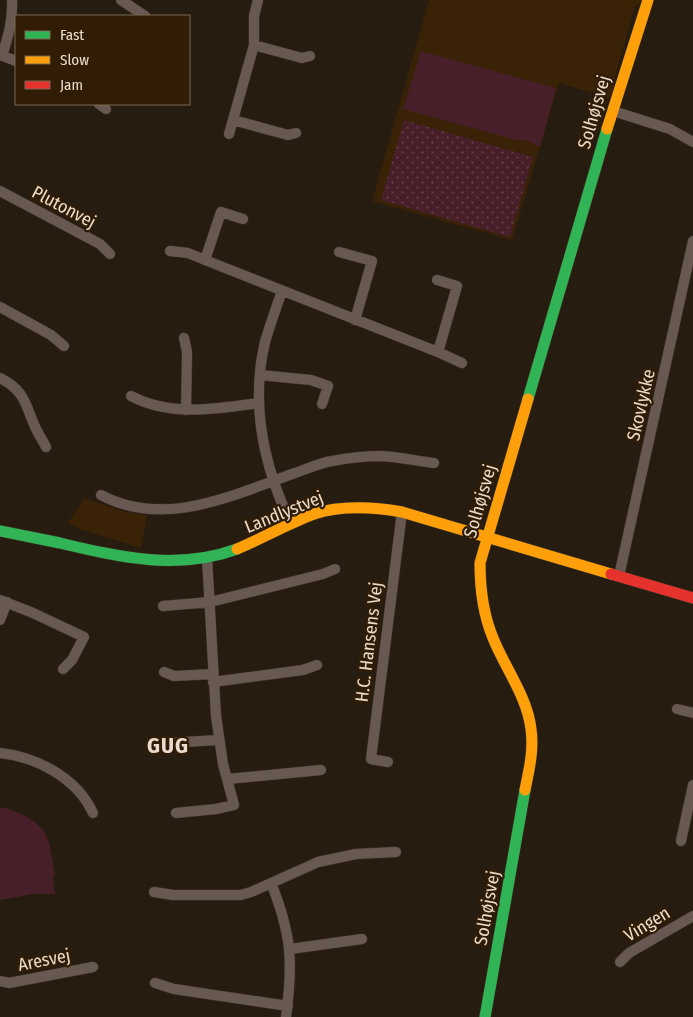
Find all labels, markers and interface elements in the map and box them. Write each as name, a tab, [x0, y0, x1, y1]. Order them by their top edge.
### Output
legend	[15, 15, 190, 105]
text: Fast	[60, 26, 84, 44]
text: Slow	[60, 51, 89, 69]
street label: Solhøjsvej	[573, 73, 615, 151]
text: Jam	[60, 76, 83, 94]
street label: Plutonvej	[28, 181, 100, 233]
street label: Skovlykke	[622, 367, 660, 443]
street label: Solhøjsvej	[459, 462, 501, 540]
street label: Landlystvej	[241, 486, 327, 538]
street label: H.C. Hansens Vej	[351, 581, 387, 703]
district label: GUG	[147, 732, 189, 759]
street label: Solhøjsvej	[470, 869, 504, 947]
street label: Vingen	[620, 902, 674, 946]
street label: Aresvej	[16, 944, 72, 976]

